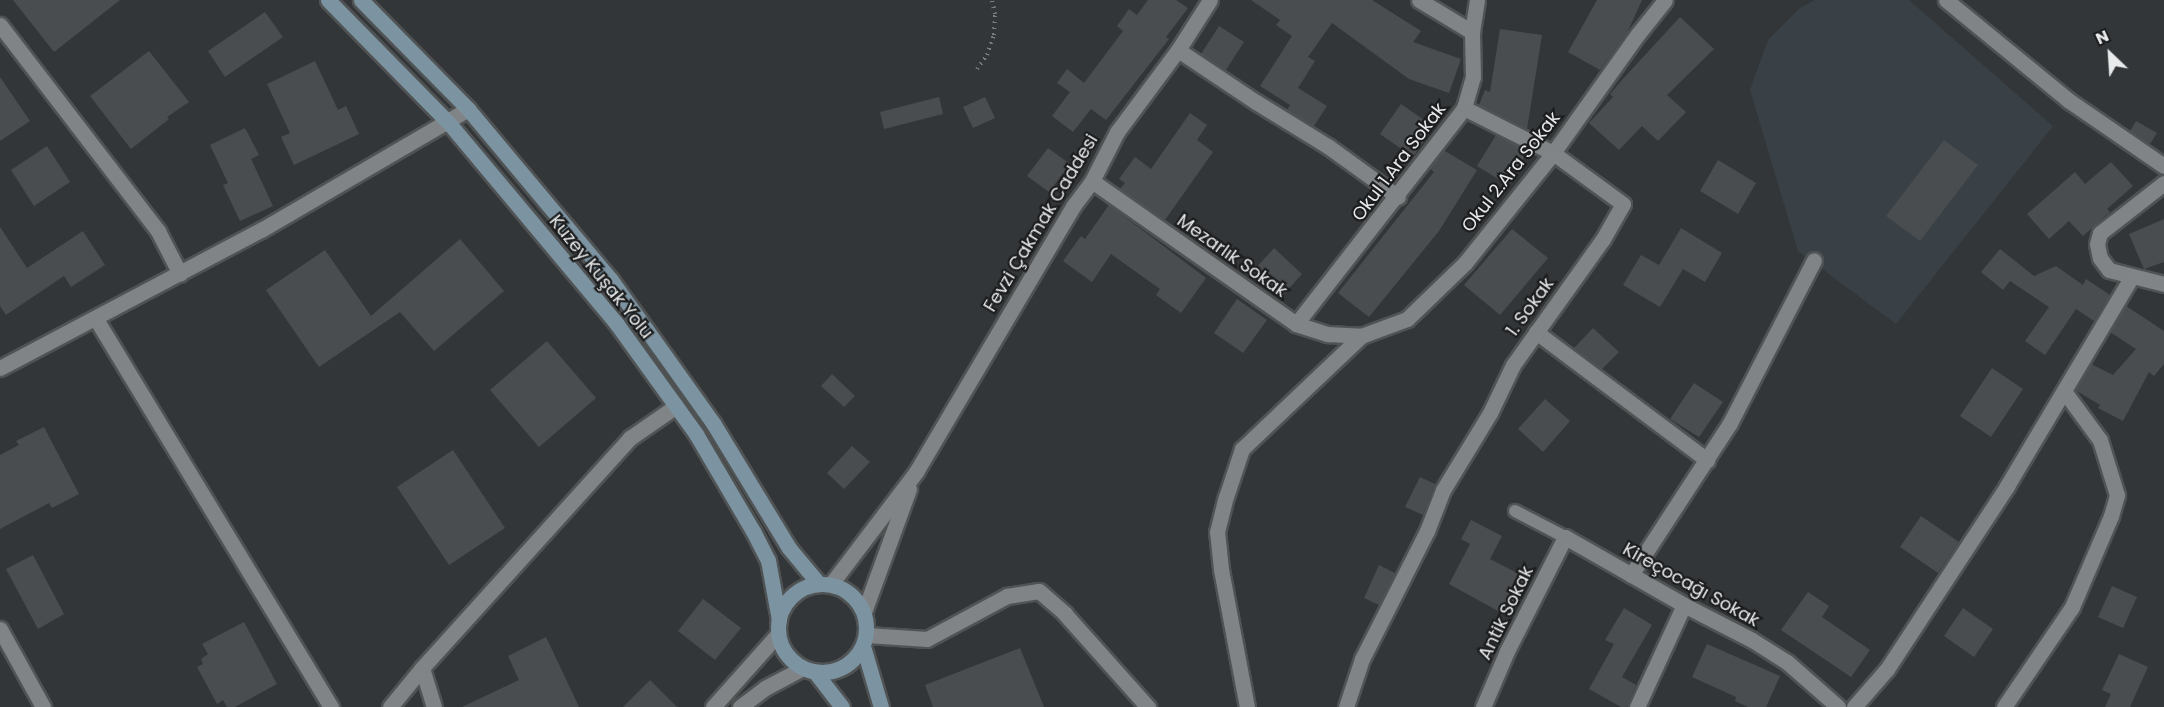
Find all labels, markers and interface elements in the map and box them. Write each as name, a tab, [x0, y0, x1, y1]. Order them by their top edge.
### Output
north arrow	[2080, 24, 2140, 84]
text: N	[2092, 24, 2112, 50]
street label: Okul 1.Ara Sokak	[1348, 99, 1450, 225]
street label: Okul 2.Ara Sokak	[1457, 107, 1565, 237]
street label: Fevzi Çakmak Caddesi	[979, 130, 1103, 316]
street label: Mezarlık Sokak	[1173, 210, 1291, 302]
street label: Kuzey Kuşak Yolu	[545, 211, 657, 343]
street label: 1. Sokak	[1502, 273, 1558, 341]
street label: Kireçocağı Sokak	[1619, 539, 1763, 631]
street label: Antik Sokak	[1474, 563, 1538, 663]

